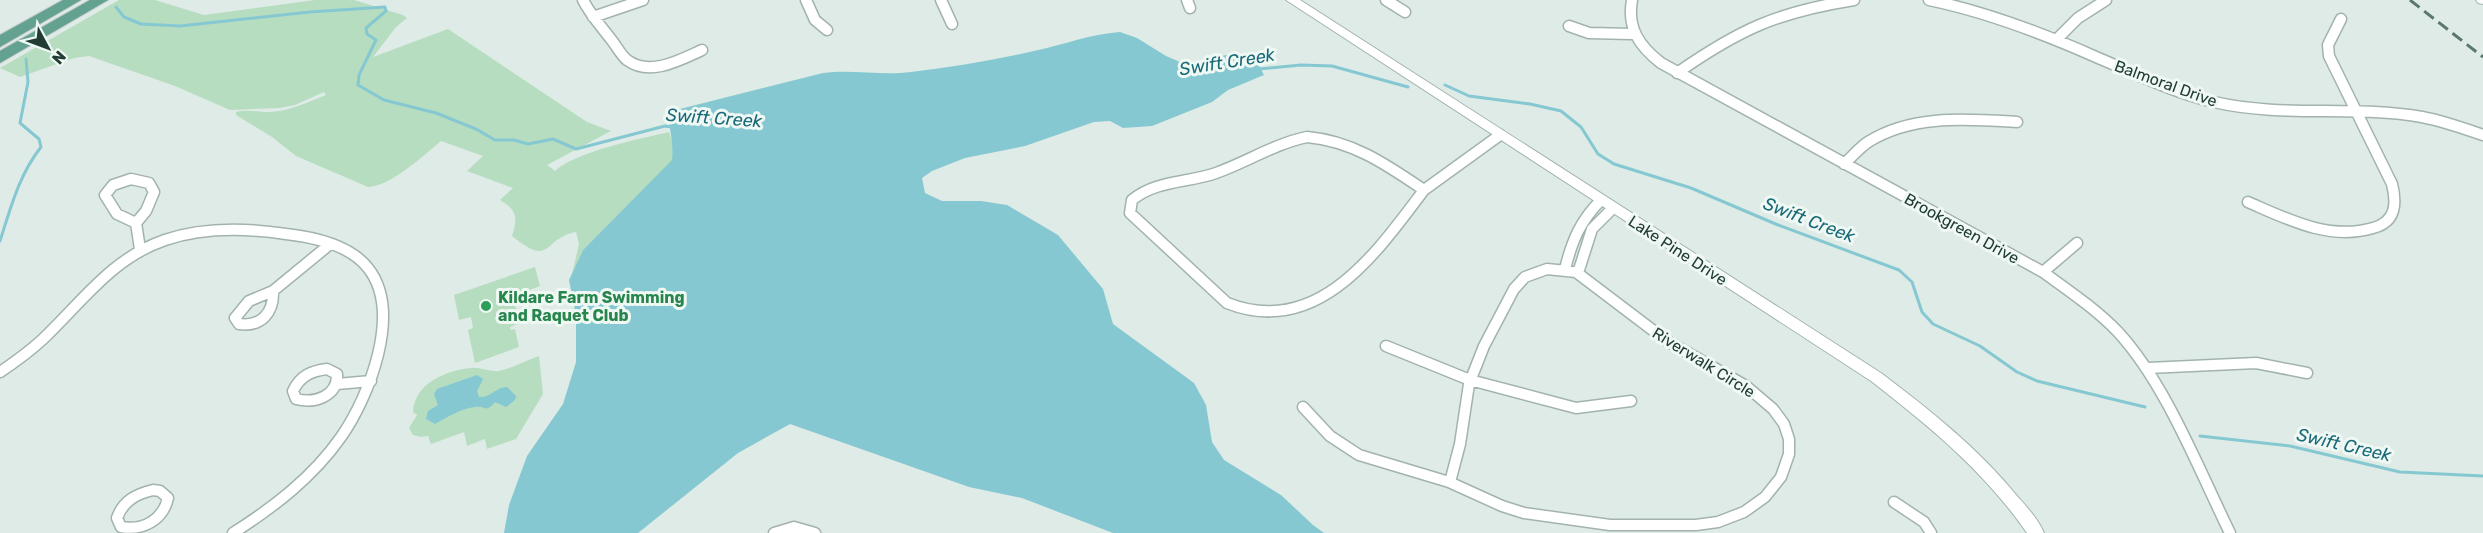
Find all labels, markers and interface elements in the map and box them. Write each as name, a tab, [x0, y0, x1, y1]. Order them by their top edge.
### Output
north arrow	[18, 18, 78, 78]
water label: Swift Creek	[1178, 43, 1277, 80]
text: N	[48, 47, 70, 68]
street label: Balmoral Drive	[2112, 56, 2220, 111]
water label: Swift Creek	[665, 104, 764, 132]
street label: Brookgreen Drive	[1901, 189, 2023, 268]
water label: Swift Creek	[1760, 192, 1859, 248]
street label: Lake Pine Drive	[1625, 211, 1731, 289]
place label: Kildare Farm Swimming and Raquet Club	[498, 288, 685, 325]
marker: Kildare Farm Swimming and Raquet Club	[479, 299, 493, 313]
street label: Riverwalk Circle	[1649, 323, 1759, 402]
water label: Swift Creek	[2295, 423, 2394, 467]

